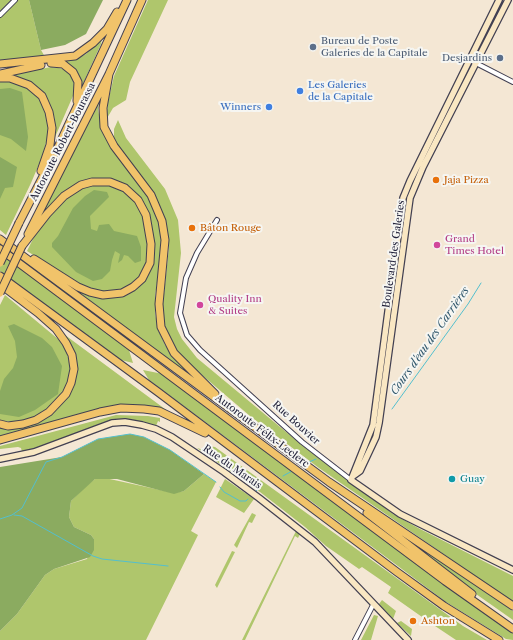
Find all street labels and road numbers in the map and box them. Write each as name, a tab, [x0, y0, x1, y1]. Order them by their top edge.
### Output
street label: Autoroute Robert-Bourassa	[28, 81, 98, 203]
street label: Boulevard des Galeries	[380, 199, 408, 309]
street label: Autoroute Félix-Leclerc	[213, 392, 311, 470]
street label: Rue Bouvier	[270, 399, 322, 447]
street label: Rue du Marais	[200, 442, 264, 492]

